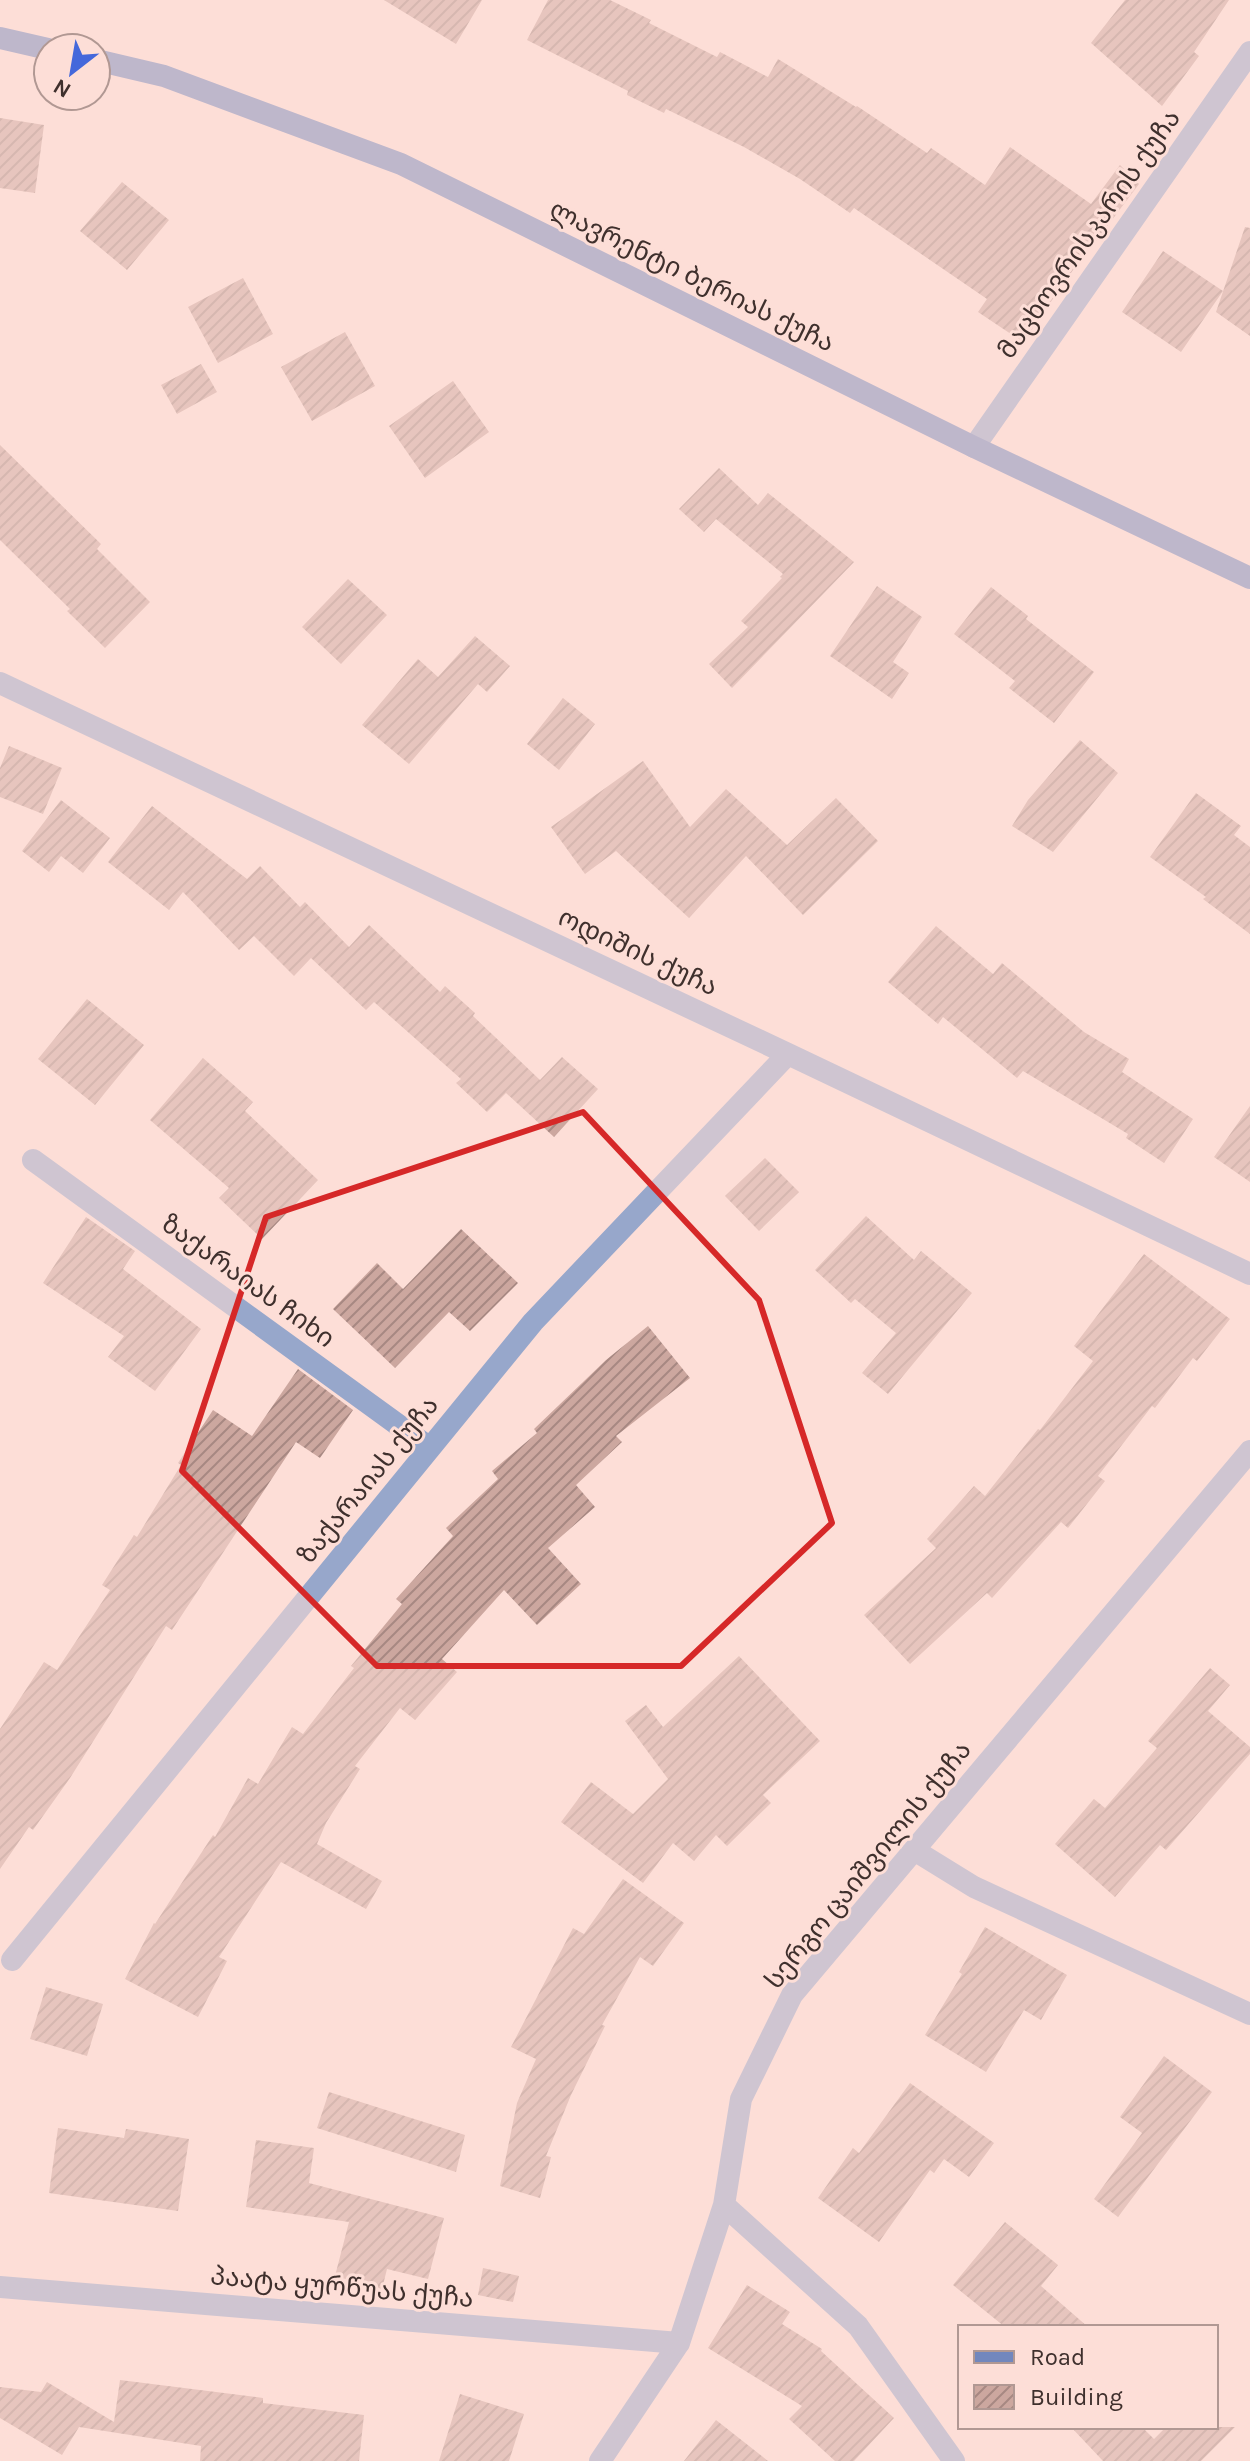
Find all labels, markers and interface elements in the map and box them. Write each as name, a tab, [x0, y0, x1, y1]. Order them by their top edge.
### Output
north arrow	[32, 32, 112, 112]
text: N	[49, 73, 76, 103]
street label: მაცხოვრისკარის ქუჩა	[991, 103, 1187, 365]
street label: ლავრენტი ბერიას ქუჩა	[545, 194, 839, 358]
street label: ოდიშის ქუჩა	[553, 902, 723, 1002]
street label: ზაქარაიას ჩიხი	[155, 1208, 341, 1354]
street label: ზაქარაიას ქუჩა	[291, 1390, 445, 1570]
street label: სერგო ცაიშვილის ქუჩა	[758, 1735, 978, 1995]
street label: პაატა ყურწუას ქუჩა	[209, 2260, 475, 2314]
legend	[958, 2325, 1218, 2429]
text: Road	[1030, 2343, 1085, 2371]
text: Building	[1030, 2383, 1123, 2411]

